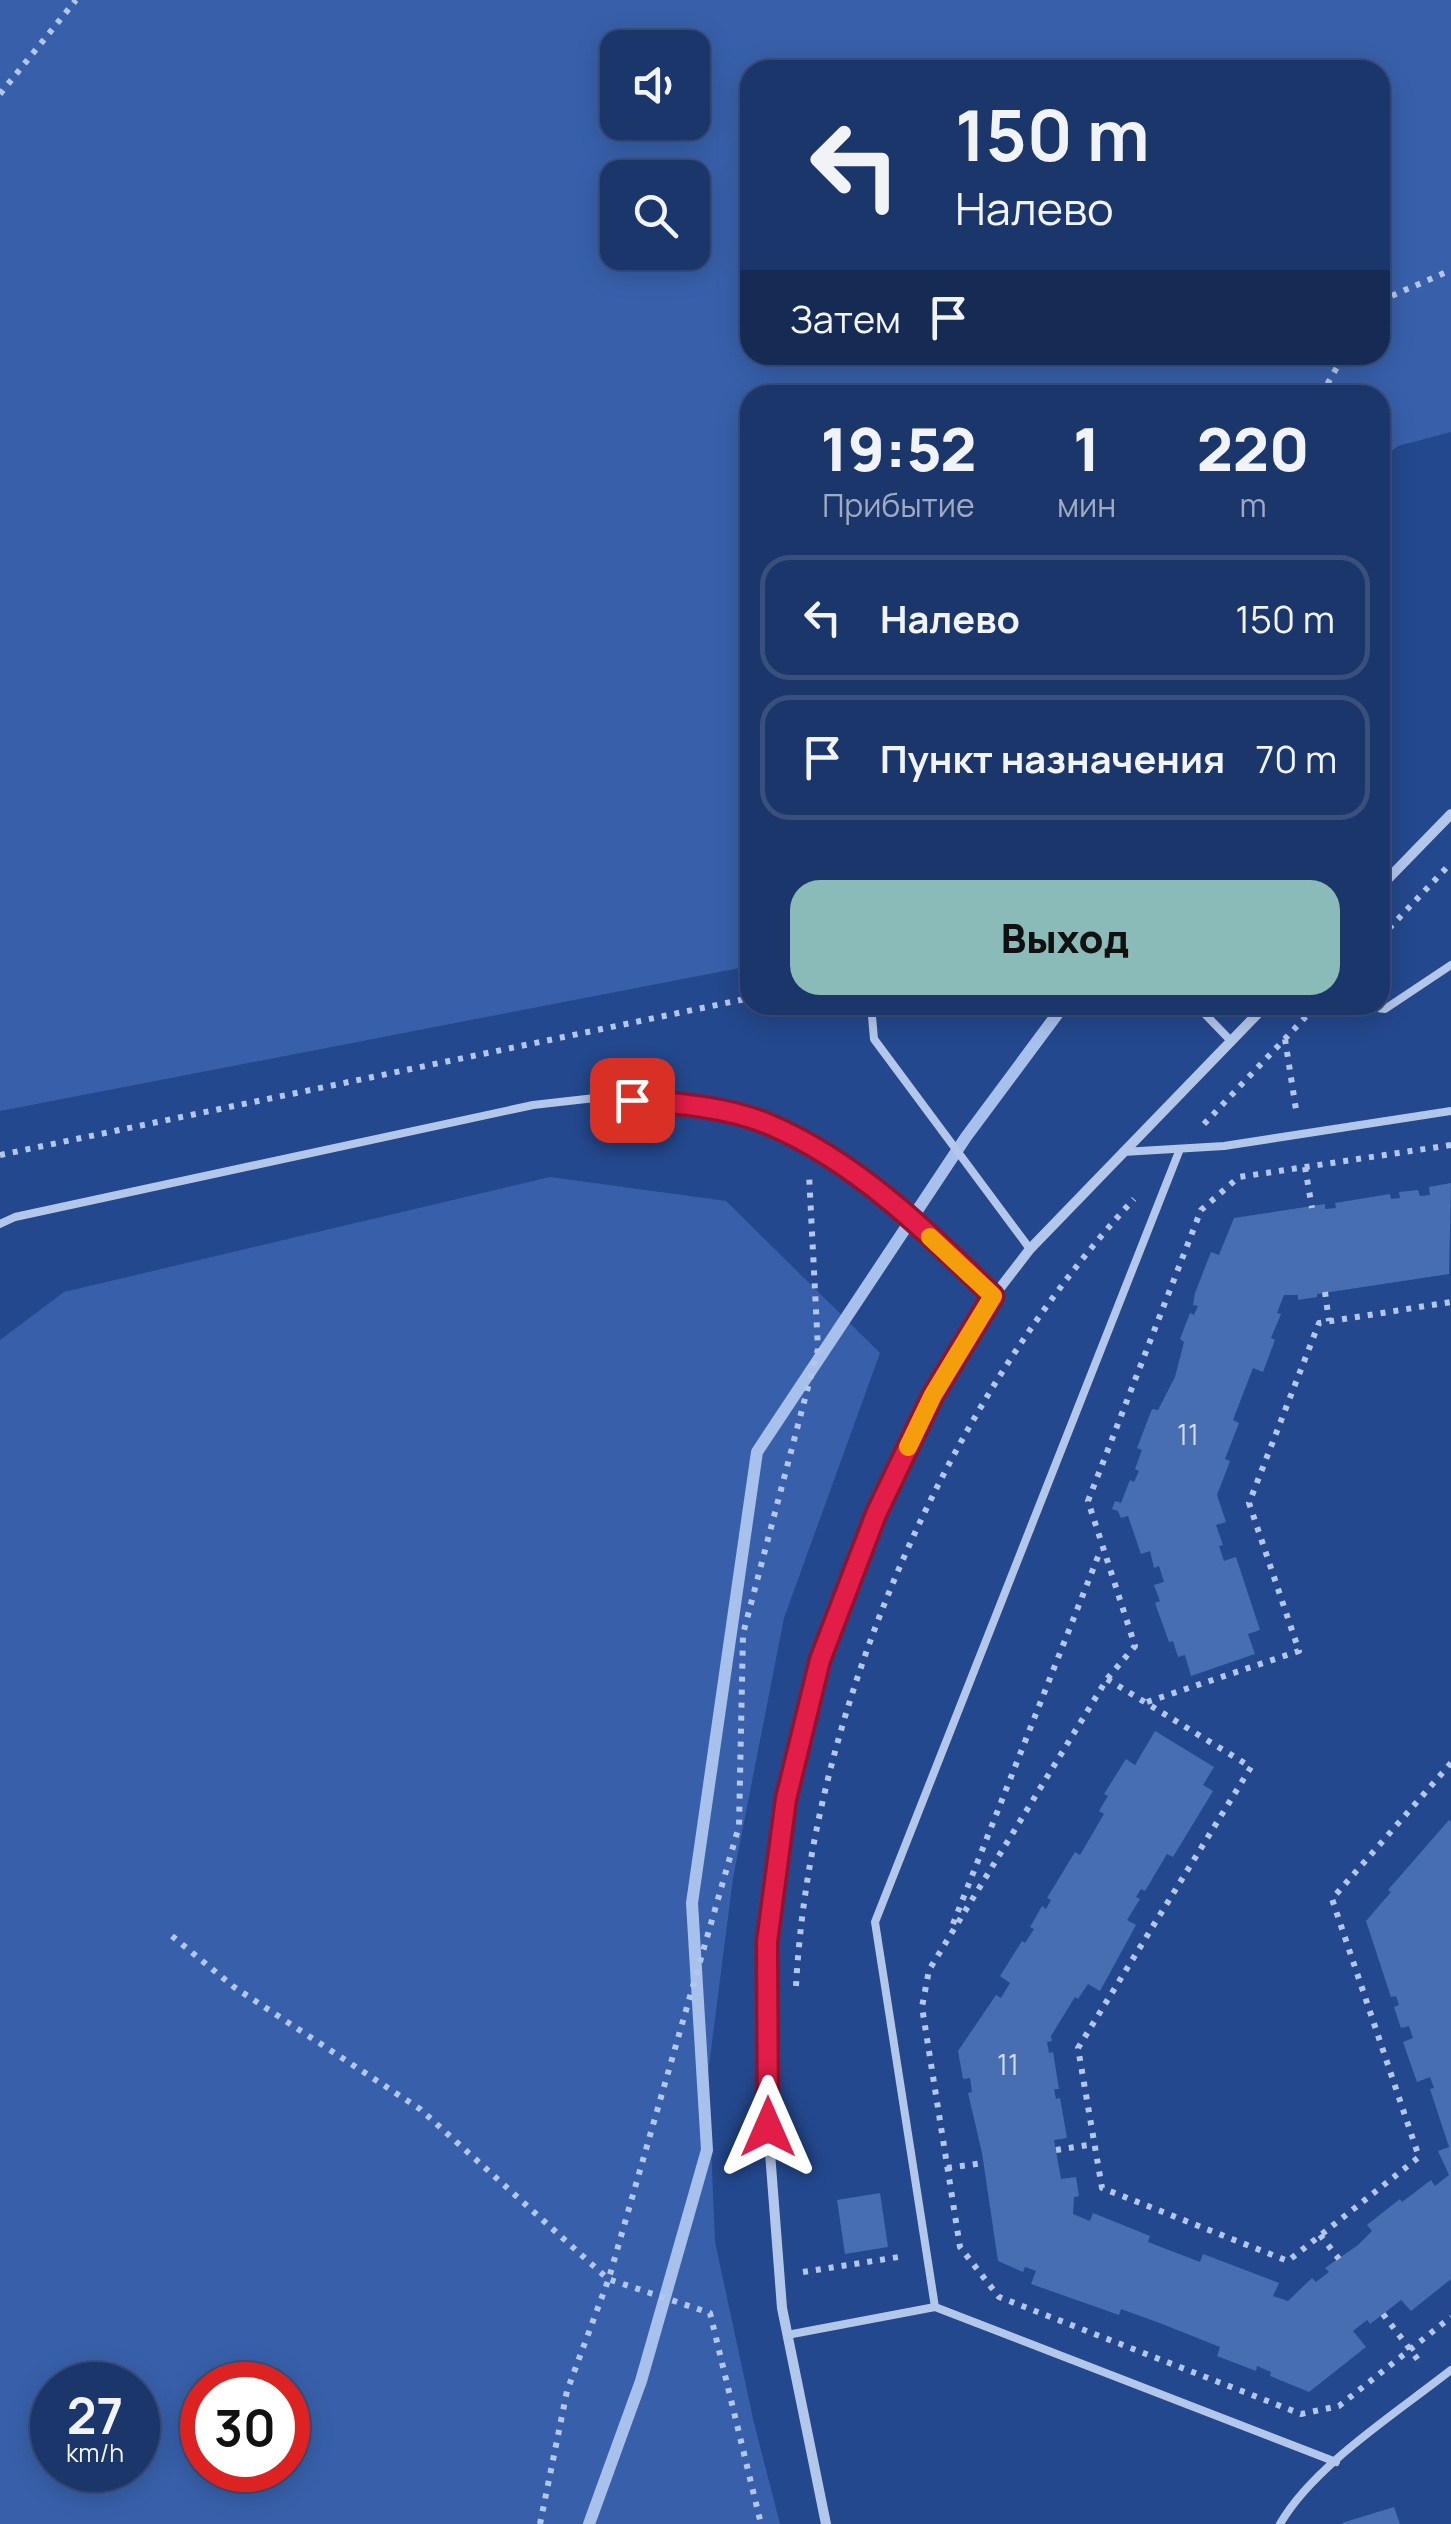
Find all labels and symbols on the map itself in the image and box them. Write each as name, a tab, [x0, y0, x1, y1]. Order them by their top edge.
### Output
pin	[590, 1058, 675, 1143]
house number: 11	[1177, 1415, 1199, 1453]
house number: 11	[997, 2045, 1019, 2083]
position arrow	[716, 2075, 820, 2179]
speed limit sign: 30	[180, 2362, 310, 2492]

